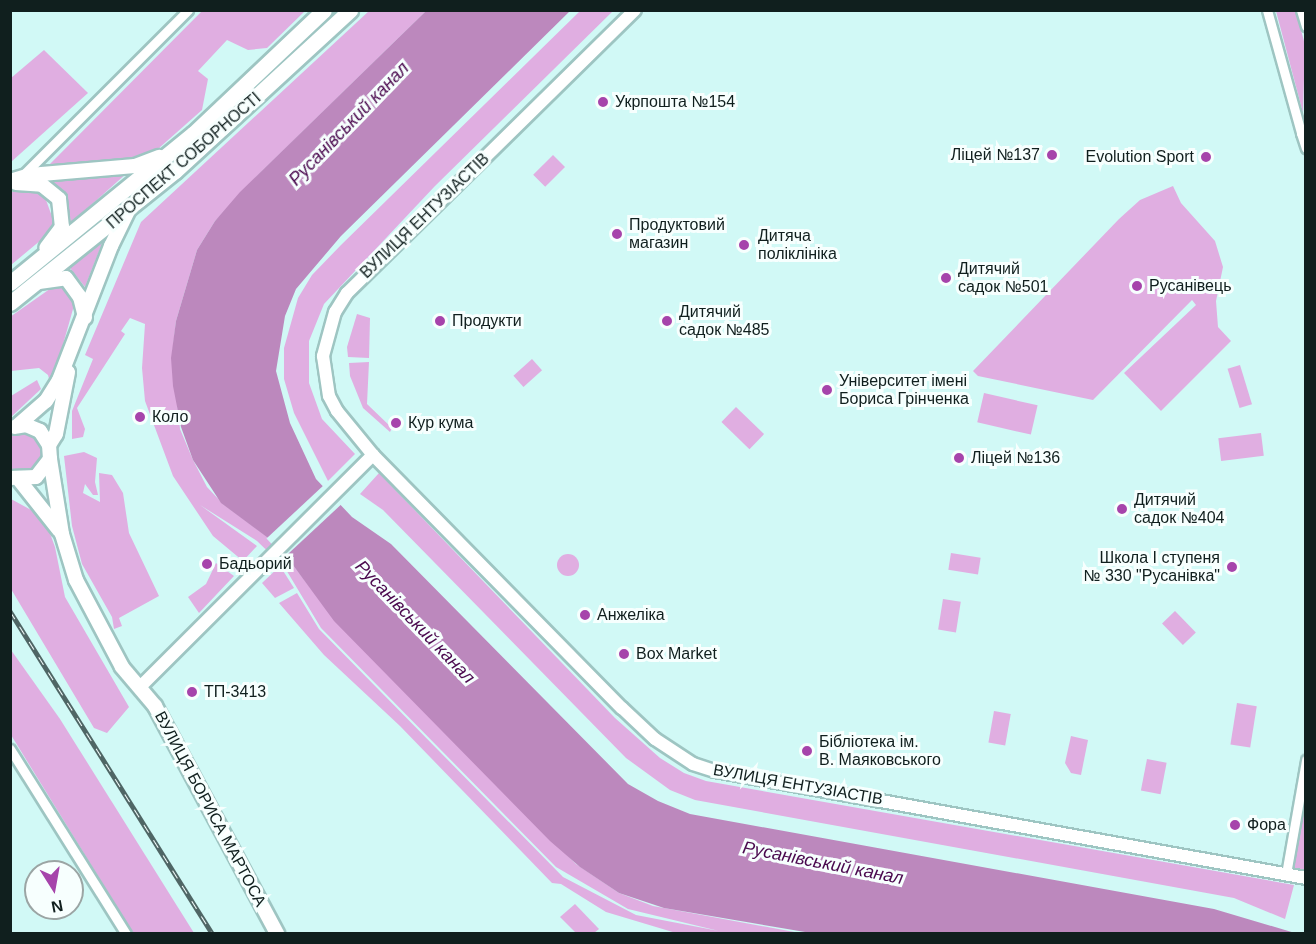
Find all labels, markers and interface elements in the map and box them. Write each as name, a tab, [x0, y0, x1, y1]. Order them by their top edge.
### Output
water label: Русанівський канал	[285, 58, 413, 190]
street label: ПРОСПЕКТ СОБОРНОСТІ	[103, 89, 265, 233]
place label: Укрпошта №154	[615, 92, 735, 112]
marker: Укрпошта №154	[596, 95, 610, 109]
place label: Ліцей №137	[951, 145, 1040, 165]
place label: Evolution Sport	[1085, 147, 1194, 167]
marker: Ліцей №137	[1045, 148, 1059, 162]
street label: ВУЛИЦЯ ЕНТУЗІАСТІВ	[357, 149, 493, 283]
marker: Evolution Sport	[1199, 150, 1213, 164]
place label: Продуктовий магазин	[629, 215, 725, 253]
place label: Дитяча поліклініка	[758, 226, 837, 264]
marker: Продуктовий магазин	[610, 227, 624, 241]
marker: Дитяча поліклініка	[735, 236, 753, 254]
place label: Дитячий садок №501	[958, 259, 1048, 297]
marker: Дитячий садок №501	[939, 271, 953, 285]
place label: Русанівець	[1149, 276, 1232, 296]
marker: Русанівець	[1130, 279, 1144, 293]
place label: Дитячий садок №485	[679, 302, 769, 340]
place label: Продукти	[452, 311, 522, 331]
marker: Продукти	[433, 314, 447, 328]
marker: Дитячий садок №485	[660, 314, 674, 328]
place label: Університет імені Бориса Грінченка	[839, 371, 969, 409]
marker: Університет імені Бориса Грінченка	[820, 383, 834, 397]
place label: Коло	[152, 407, 188, 427]
marker: Коло	[133, 410, 147, 424]
place label: Кур кума	[408, 413, 473, 433]
marker: Кур кума	[389, 416, 403, 430]
place label: Ліцей №136	[971, 448, 1060, 468]
marker: Ліцей №136	[952, 451, 966, 465]
place label: Дитячий садок №404	[1134, 490, 1224, 528]
marker: Дитячий садок №404	[1115, 502, 1129, 516]
place label: Школа І ступеня № 330 "Русанівка"	[1083, 548, 1220, 586]
place label: Бадьорий	[219, 554, 292, 574]
water label: Русанівський канал	[351, 556, 479, 688]
marker: Бадьорий	[200, 557, 214, 571]
marker: Школа І ступеня № 330 "Русанівка"	[1225, 560, 1239, 574]
place label: Анжеліка	[597, 605, 665, 625]
marker: Анжеліка	[578, 608, 592, 622]
place label: Box Market	[636, 644, 717, 664]
marker: Box Market	[617, 647, 631, 661]
place label: ТП-3413	[204, 682, 266, 702]
marker: ТП-3413	[185, 685, 199, 699]
street label: ВУЛИЦЯ БОРИСА МАРТОСА	[150, 708, 270, 910]
place label: Бібліотека ім. В. Маяковського	[819, 732, 941, 770]
marker: Бібліотека ім. В. Маяковського	[800, 744, 814, 758]
street label: ВУЛИЦЯ ЕНТУЗІАСТІВ	[712, 761, 884, 809]
place label: Фора	[1247, 815, 1286, 835]
marker: Фора	[1228, 818, 1242, 832]
water label: Русанівський канал	[741, 837, 905, 889]
north arrow	[24, 860, 84, 920]
text: N	[50, 897, 64, 916]

